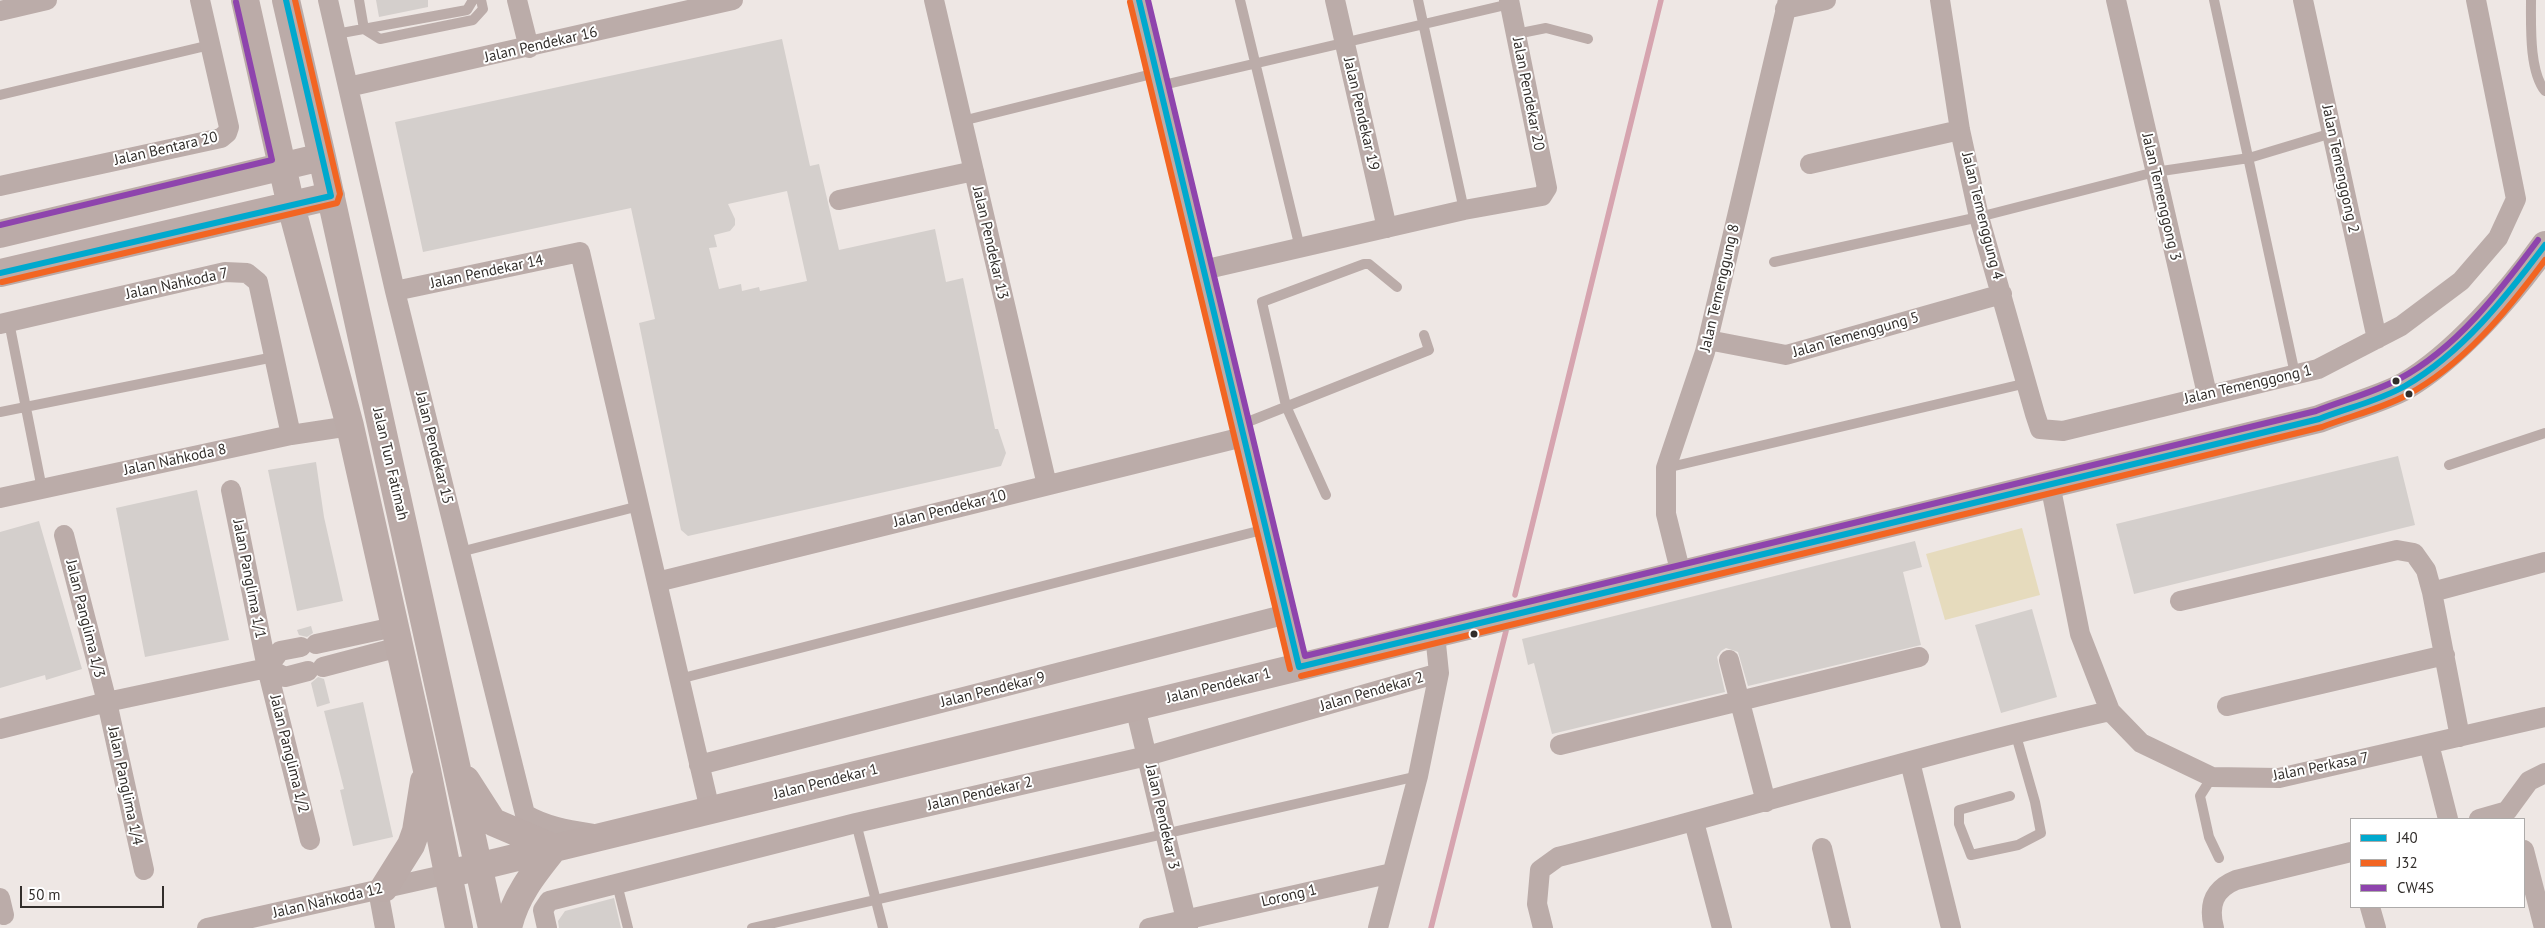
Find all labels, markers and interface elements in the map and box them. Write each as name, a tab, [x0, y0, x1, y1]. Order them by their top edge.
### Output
street label: Jalan Pendekar 16	[483, 23, 599, 67]
street label: Jalan Pendekar 20	[1508, 36, 1548, 152]
street label: Jalan Pendekar 19	[1339, 56, 1383, 172]
street label: Jalan Temenggong 2	[2318, 103, 2362, 235]
street label: Jalan Bentara 20	[112, 128, 220, 170]
street label: Jalan Temenggong 3	[2138, 131, 2184, 263]
street label: Jalan Temenggung 4	[1957, 151, 2007, 281]
street label: Jalan Pendekar 13	[968, 185, 1012, 301]
street label: Jalan Temenggung 8	[1697, 222, 1743, 354]
street label: Jalan Pendekar 14	[429, 251, 545, 293]
street label: Jalan Nahkoda 7	[124, 264, 230, 304]
street label: Jalan Temenggung 5	[1791, 308, 1921, 362]
street label: Jalan Temenggong 1	[2182, 362, 2314, 408]
unlabelled marker	[2391, 376, 2401, 386]
unlabelled marker	[2404, 389, 2414, 399]
street label: Jalan Pendekar 15	[411, 390, 457, 506]
street label: Jalan Tun Fatimah	[368, 406, 412, 522]
street label: Jalan Nahkoda 8	[122, 440, 228, 480]
street label: Jalan Pendekar 10	[892, 486, 1008, 532]
street label: Jalan Panglima 1/1	[229, 518, 269, 640]
street label: Jalan Panglima 1/3	[62, 558, 108, 680]
unlabelled marker	[1469, 629, 1479, 639]
street label: Jalan Pendekar 1	[1165, 664, 1273, 708]
street label: Jalan Pendekar 9	[939, 668, 1047, 712]
street label: Jalan Pendekar 2	[1318, 669, 1426, 715]
street label: Jalan Panglima 1/2	[266, 693, 312, 815]
street label: Jalan Panglima 1/4	[104, 725, 146, 847]
street label: Jalan Perkasa 7	[2272, 749, 2370, 785]
street label: Jalan Pendekar 1	[772, 760, 880, 804]
street label: Jalan Pendekar 3	[1141, 763, 1183, 871]
street label: Jalan Pendekar 2	[926, 773, 1034, 815]
legend	[2350, 818, 2525, 908]
text: J40	[2397, 828, 2418, 847]
text: J32	[2397, 853, 2418, 872]
scale bar	[22, 876, 166, 908]
text: CW4S	[2397, 878, 2434, 897]
street label: Jalan Nahkoda 12	[271, 880, 385, 922]
street label: Lorong 1	[1259, 881, 1319, 911]
text: 50 m	[28, 885, 61, 904]

